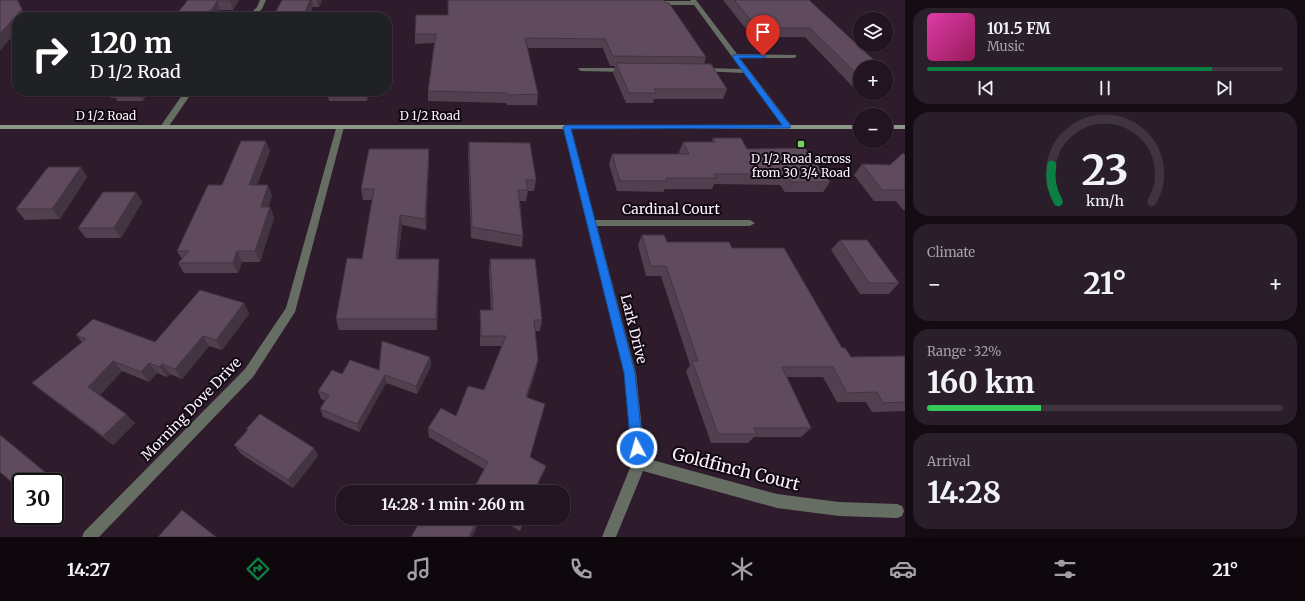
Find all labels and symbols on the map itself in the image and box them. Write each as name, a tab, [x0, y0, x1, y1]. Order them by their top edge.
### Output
pin	[746, 15, 780, 56]
street label: D 1/2 Road	[76, 108, 136, 123]
street label: D 1/2 Road	[400, 108, 460, 123]
marker: D 1/2 Road across from 30 3/4 Road	[796, 139, 806, 149]
place label: D 1/2 Road across from 30 3/4 Road	[751, 151, 851, 180]
street label: Cardinal Court	[622, 200, 720, 218]
street label: Lark Drive	[617, 292, 651, 366]
street label: Morning Dove Drive	[137, 354, 245, 464]
position arrow	[616, 427, 658, 469]
street label: Goldfinch Court	[670, 443, 802, 496]
speed limit sign: 30	[12, 473, 64, 525]

